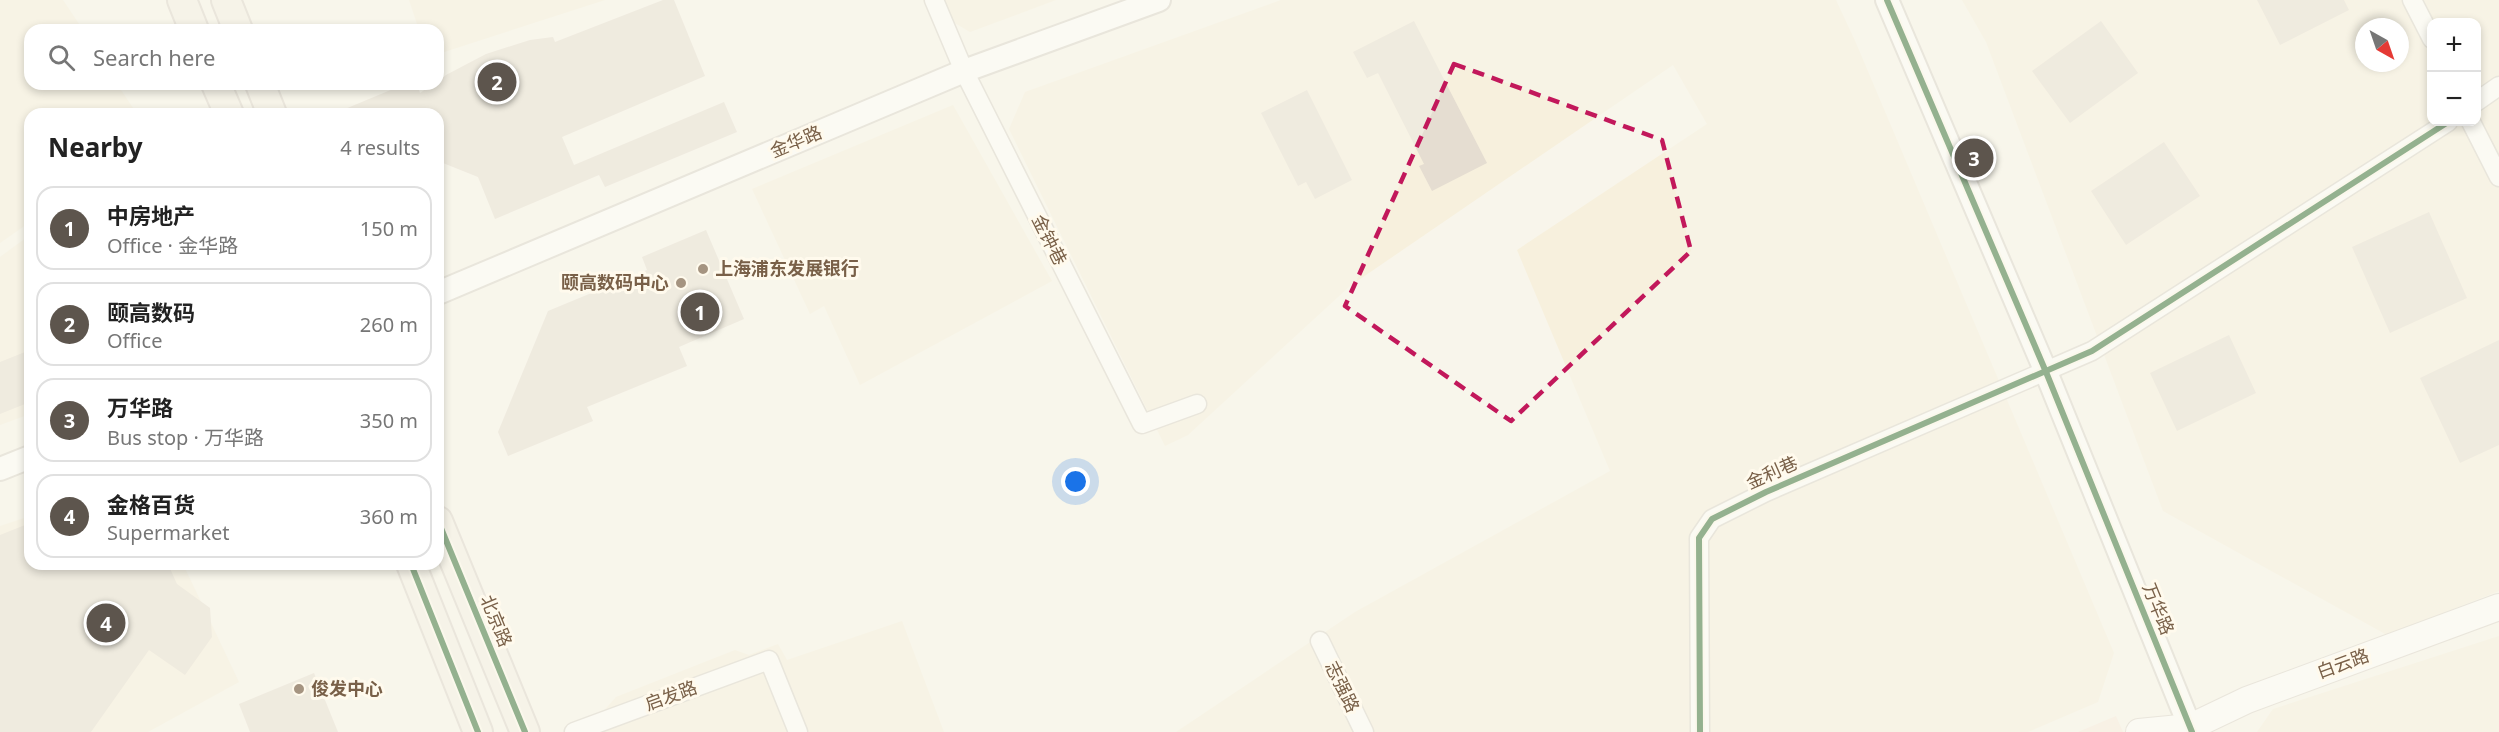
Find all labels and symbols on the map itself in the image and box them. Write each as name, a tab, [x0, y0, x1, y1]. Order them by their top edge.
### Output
north arrow	[2355, 18, 2409, 72]
pin: 2	[478, 60, 516, 104]
street label: 金华路	[766, 119, 825, 163]
pin: 3	[1954, 136, 1994, 180]
street label: 金钟巷	[1027, 210, 1073, 269]
place label: 上海浦东发展银行	[715, 256, 859, 280]
marker: 上海浦东发展银行	[696, 262, 710, 276]
place label: 颐高数码中心	[561, 270, 669, 294]
marker: 颐高数码中心	[674, 276, 688, 290]
pin: 1	[680, 290, 720, 334]
street label: 金利巷	[1742, 450, 1801, 494]
your location	[1061, 467, 1090, 496]
street label: 万华路	[2138, 579, 2180, 638]
street label: 北京路	[476, 591, 518, 650]
pin: 4	[86, 600, 126, 646]
street label: 白云路	[2313, 643, 2372, 684]
street label: 志强路	[1320, 657, 1366, 716]
street label: 启发路	[641, 675, 700, 716]
place label: 俊发中心	[311, 676, 383, 700]
marker: 俊发中心	[292, 682, 306, 696]

